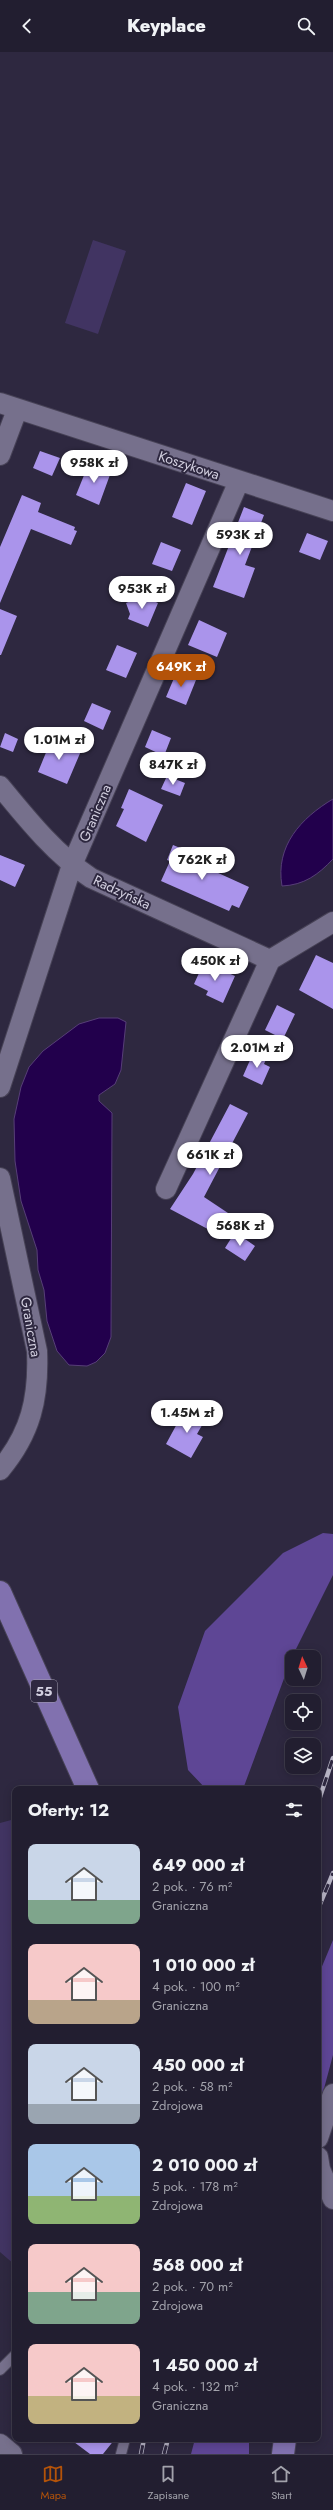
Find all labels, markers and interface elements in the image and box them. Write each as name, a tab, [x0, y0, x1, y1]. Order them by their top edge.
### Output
text: Keyplace	[127, 13, 206, 39]
icon: back	[16, 15, 38, 37]
icon: search	[295, 15, 317, 37]
street label: Koszykowa	[156, 446, 222, 484]
pin: 958K zł	[57, 450, 131, 484]
text: 958K zł	[70, 453, 118, 472]
pin: 593K zł	[203, 522, 277, 556]
text: 593K zł	[216, 525, 264, 544]
pin: 953K zł	[105, 576, 179, 610]
text: 953K zł	[118, 579, 166, 598]
pin: 649K zł	[144, 654, 218, 688]
text: 649K zł	[156, 657, 206, 676]
pin: 1.01M zł	[18, 727, 100, 761]
text: 1.01M zł	[33, 730, 85, 749]
pin: 847K zł	[136, 752, 210, 786]
text: 847K zł	[149, 755, 197, 774]
street label: Graniczna	[74, 781, 116, 845]
pin: 762K zł	[165, 847, 239, 881]
text: 762K zł	[178, 850, 226, 869]
street label: Radzyńska	[90, 870, 154, 914]
pin: 450K zł	[178, 948, 252, 982]
text: 450K zł	[190, 951, 240, 970]
pin: 2.01M zł	[216, 1035, 298, 1069]
text: 2.01M zł	[230, 1038, 284, 1057]
pin: 661K zł	[173, 1142, 247, 1176]
text: 661K zł	[186, 1145, 234, 1164]
pin: 568K zł	[203, 1213, 277, 1247]
text: 568K zł	[216, 1216, 264, 1235]
street label: Graniczna	[16, 1295, 46, 1359]
pin: 1.45M zł	[146, 1400, 228, 1434]
text: 1.45M zł	[160, 1403, 214, 1422]
north arrow	[285, 1650, 321, 1686]
map controls	[285, 1650, 321, 1774]
road number: 55	[31, 1680, 57, 1702]
button: locate	[285, 1694, 321, 1730]
button: layers	[285, 1738, 321, 1774]
text: Oferty: 12	[28, 1798, 109, 1822]
icon: filters	[283, 1799, 305, 1821]
text: 649 000 zł	[152, 1853, 244, 1877]
icon: home	[60, 1860, 108, 1908]
text: 2 pok. · 76 m²	[152, 1877, 232, 1896]
text: Graniczna	[152, 1896, 208, 1915]
text: 1 010 000 zł	[152, 1953, 254, 1977]
icon: home	[60, 1960, 108, 2008]
text: 4 pok. · 100 m²	[152, 1977, 240, 1996]
text: Graniczna	[152, 1996, 208, 2015]
text: 450 000 zł	[152, 2053, 244, 2077]
icon: home	[60, 2060, 108, 2108]
text: 2 pok. · 58 m²	[152, 2077, 232, 2096]
text: Zdrojowa	[152, 2096, 203, 2115]
text: 2 010 000 zł	[152, 2153, 257, 2177]
icon: home	[60, 2160, 108, 2208]
text: 5 pok. · 178 m²	[152, 2177, 238, 2196]
text: Zdrojowa	[152, 2196, 203, 2215]
text: 568 000 zł	[152, 2253, 242, 2277]
icon: home	[60, 2260, 108, 2308]
text: 2 pok. · 70 m²	[152, 2277, 233, 2296]
text: Zdrojowa	[152, 2296, 203, 2315]
text: 1 450 000 zł	[152, 2353, 257, 2377]
icon: home	[60, 2360, 108, 2408]
text: 4 pok. · 132 m²	[152, 2377, 239, 2396]
text: Graniczna	[152, 2396, 208, 2415]
tab: Mapa	[41, 2463, 66, 2503]
tab: Zapisane	[148, 2463, 189, 2503]
tab: Start	[270, 2463, 292, 2503]

